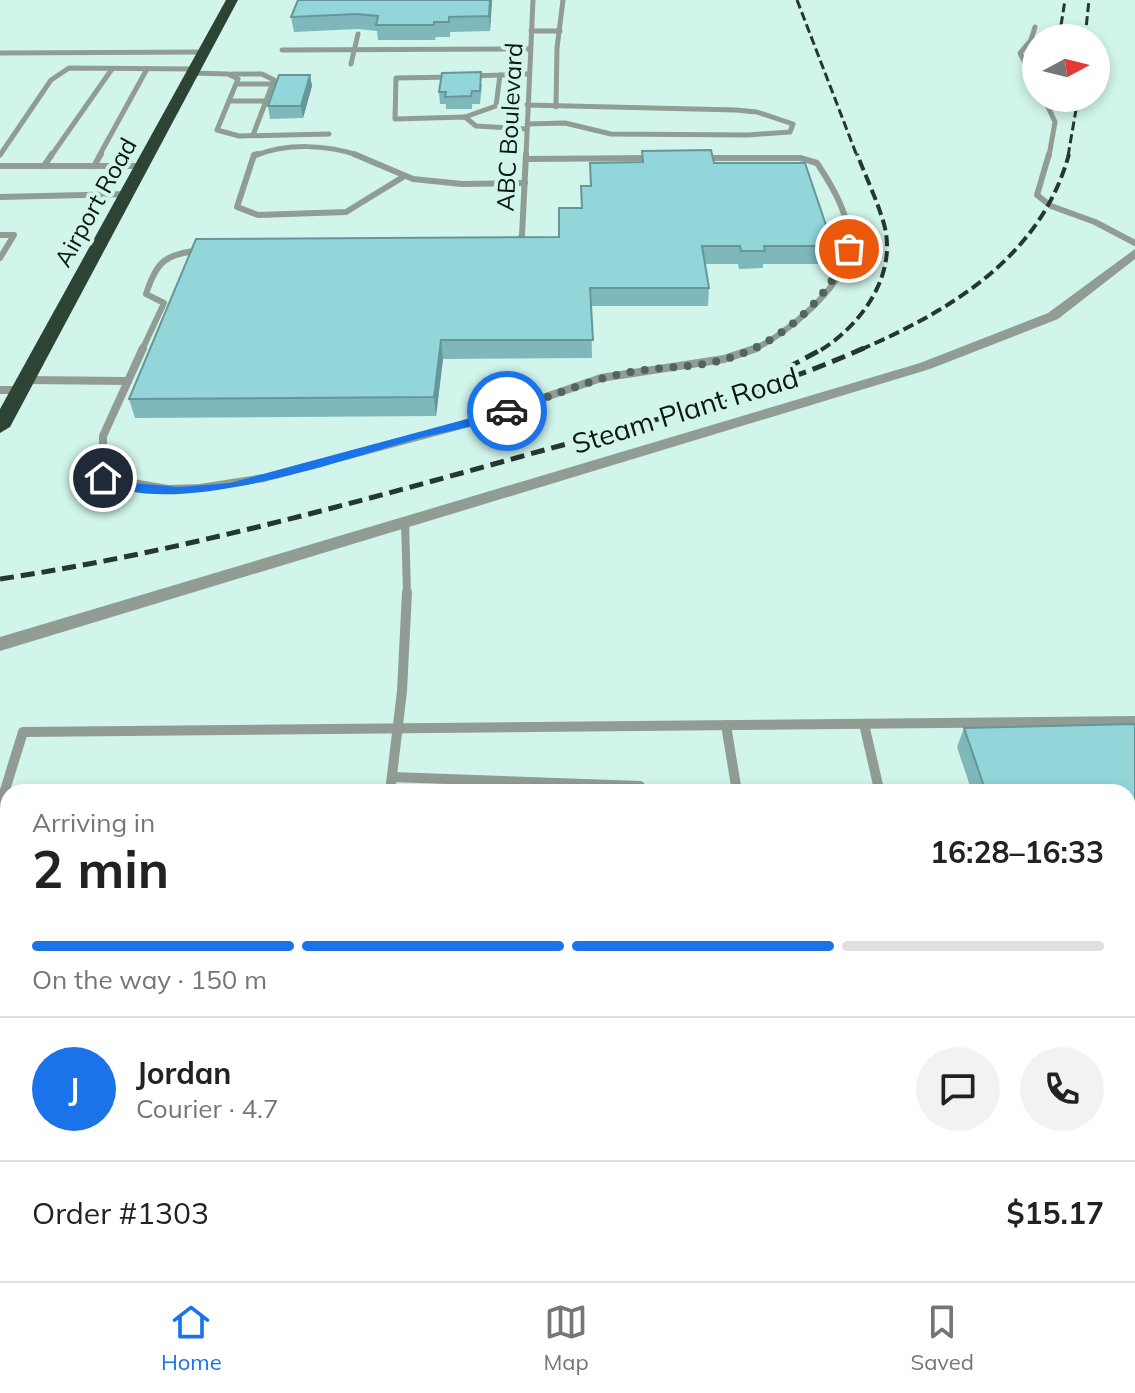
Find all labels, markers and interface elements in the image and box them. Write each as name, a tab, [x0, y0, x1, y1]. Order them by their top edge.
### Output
north arrow	[1022, 24, 1110, 112]
map controls	[1022, 24, 1110, 112]
street label: ABC Boulevard	[490, 42, 528, 212]
street label: Airport Road	[47, 132, 143, 272]
pin	[815, 215, 883, 283]
icon: bag	[827, 227, 871, 271]
street label: Steam Plant Road	[568, 359, 802, 461]
courier	[467, 371, 547, 451]
icon: car	[485, 389, 529, 433]
pin	[69, 444, 137, 512]
icon: home	[81, 456, 125, 500]
text: Arriving in	[32, 806, 155, 839]
text: 16:28–16:33	[930, 833, 1104, 871]
text: 2 min	[32, 836, 169, 901]
text: On the way · 150 m	[32, 963, 267, 996]
button: chat	[916, 1047, 1000, 1131]
button: phone	[1020, 1047, 1104, 1131]
text: Jordan	[136, 1054, 231, 1092]
text: J	[69, 1070, 79, 1108]
text: Courier · 4.7	[136, 1092, 279, 1125]
text: Order #1303	[32, 1194, 209, 1232]
text: $15.17	[1007, 1194, 1104, 1232]
tab: Home	[161, 1300, 222, 1376]
tab: Map	[543, 1300, 589, 1376]
tab: Saved	[911, 1300, 974, 1376]

